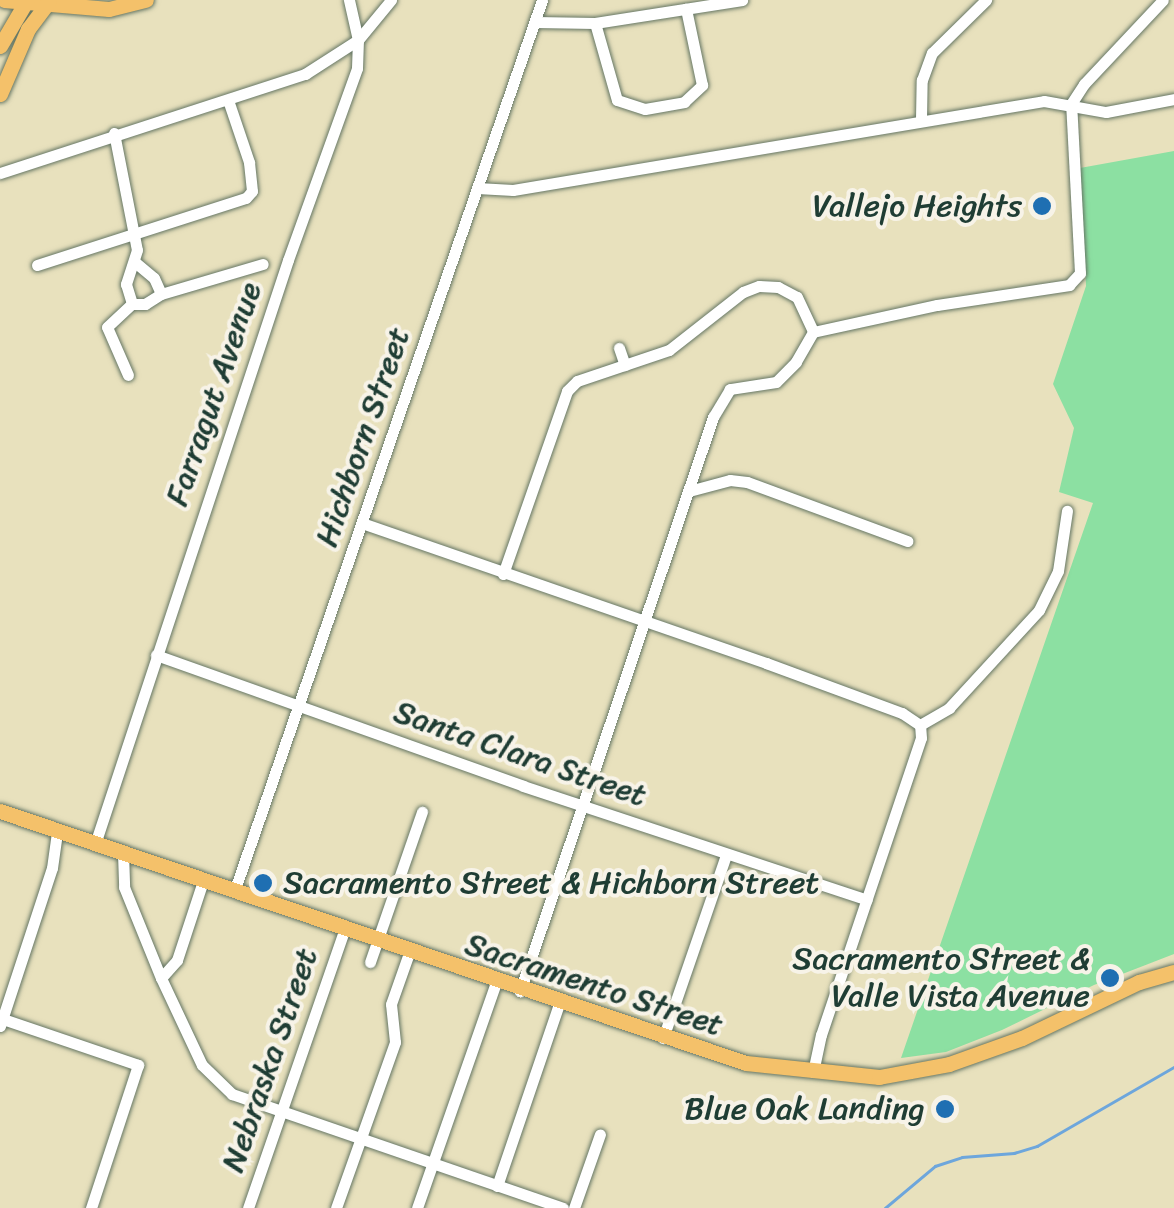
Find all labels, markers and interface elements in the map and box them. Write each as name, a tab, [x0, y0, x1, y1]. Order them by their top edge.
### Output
place label: Vallejo Heights	[812, 187, 1022, 225]
marker: Vallejo Heights	[1031, 195, 1053, 217]
street label: Farragut Avenue	[158, 277, 270, 511]
street label: Hichborn Street	[308, 322, 418, 552]
street label: Santa Clara Street	[387, 692, 653, 816]
place label: Sacramento Street & Hichborn Street	[283, 864, 819, 902]
marker: Sacramento Street & Hichborn Street	[252, 872, 274, 894]
street label: Sacramento Street	[460, 925, 728, 1045]
place label: Sacramento Street & Valle Vista Avenue	[791, 941, 1090, 1016]
street label: Nebraska Street	[214, 944, 326, 1176]
marker: Sacramento Street & Valle Vista Avenue	[1099, 967, 1121, 989]
place label: Blue Oak Landing	[684, 1090, 925, 1128]
marker: Blue Oak Landing	[934, 1098, 956, 1120]

